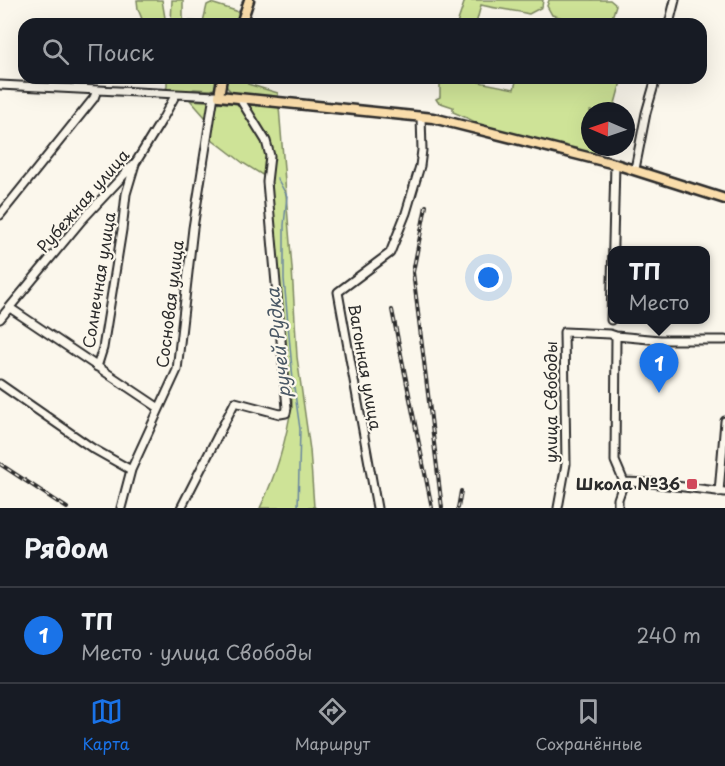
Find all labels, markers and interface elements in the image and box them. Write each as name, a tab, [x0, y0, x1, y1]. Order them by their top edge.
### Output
search box	[18, 18, 707, 84]
icon: search	[39, 35, 72, 68]
text: Поиск	[87, 35, 154, 68]
north arrow	[581, 102, 635, 156]
street label: Рубежная улица	[30, 143, 134, 257]
street label: Солнечная улица	[75, 210, 121, 350]
street label: Сосновая улица	[149, 239, 189, 369]
popup	[608, 246, 710, 324]
text: ТП	[629, 254, 661, 287]
your location	[474, 263, 503, 292]
water label: ручей Рудка	[258, 286, 297, 399]
text: Место	[629, 287, 689, 317]
street label: Вагонная улица	[343, 302, 389, 432]
street label: улица Свободы	[538, 341, 562, 463]
pin: 1	[640, 344, 678, 393]
place label: Школа №36	[576, 471, 680, 495]
marker: Школа №36	[685, 477, 699, 491]
text: Рядом	[24, 528, 109, 567]
text: ТП	[81, 604, 113, 637]
text: 1	[39, 620, 48, 650]
text: 240 m	[636, 620, 701, 650]
text: Место · улица Свободы	[81, 637, 313, 667]
tab: Карта	[83, 695, 130, 755]
tab: Маршрут	[295, 695, 370, 755]
tab: Сохранённые	[535, 695, 642, 755]

